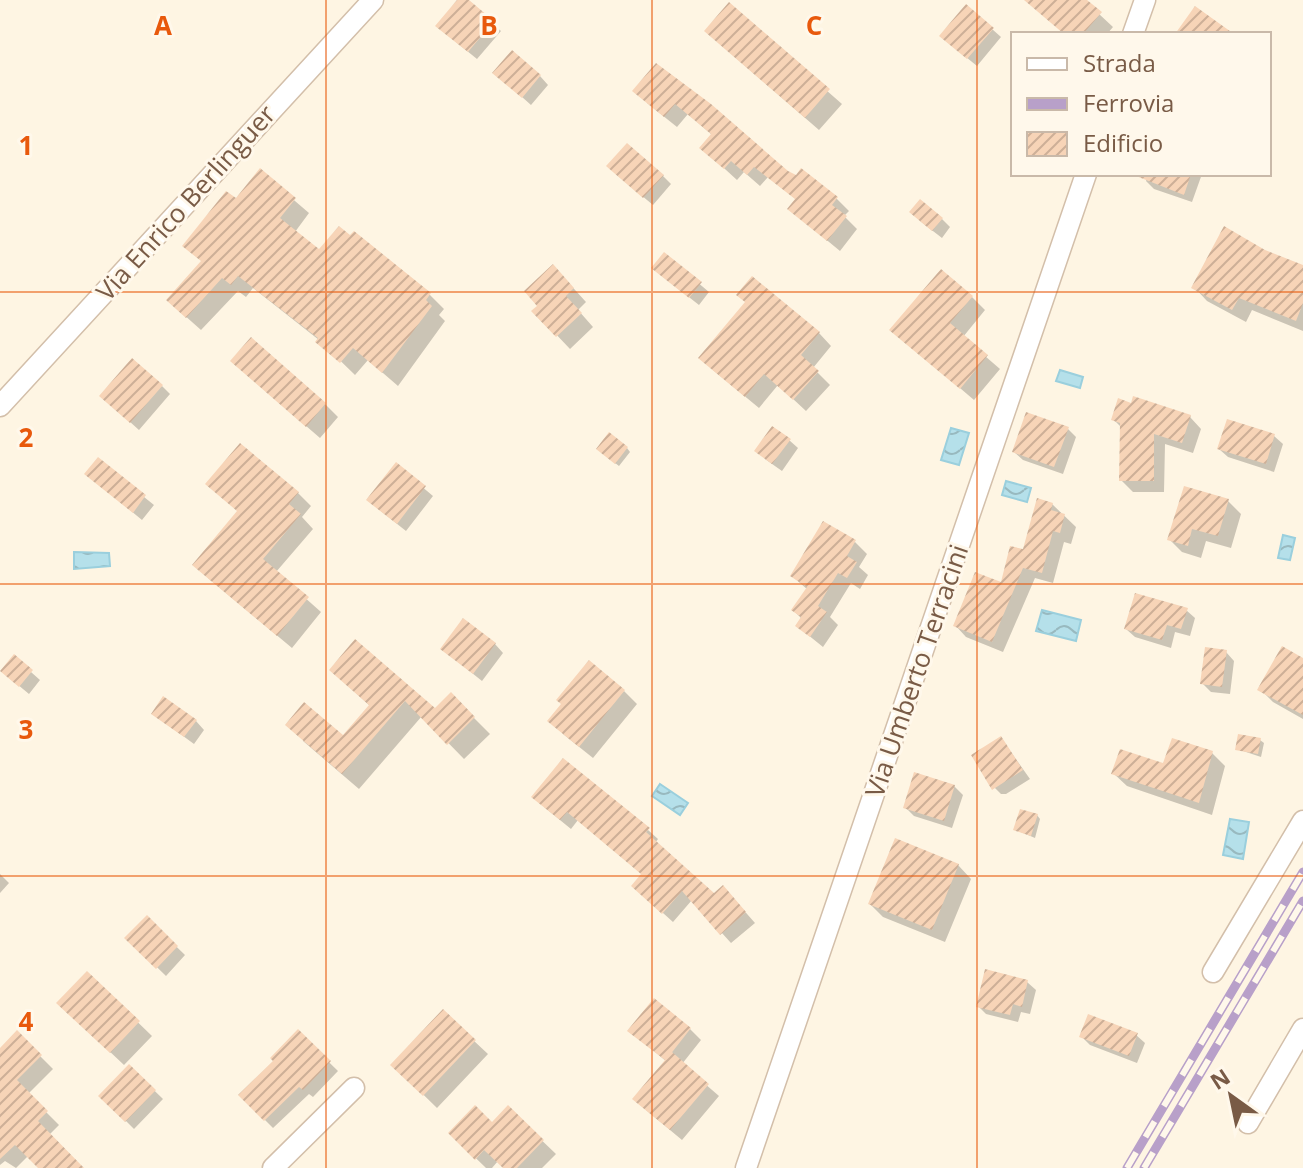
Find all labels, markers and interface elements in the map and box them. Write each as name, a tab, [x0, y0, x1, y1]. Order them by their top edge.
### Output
text: A	[154, 7, 172, 43]
text: B	[480, 7, 498, 43]
text: C	[806, 7, 822, 43]
legend	[1011, 32, 1271, 176]
text: Strada	[1083, 46, 1156, 79]
text: Ferrovia	[1083, 86, 1174, 119]
street label: Via Enrico Berlinguer	[88, 96, 283, 308]
text: Edificio	[1083, 126, 1163, 159]
text: 1	[19, 127, 33, 163]
text: 2	[19, 419, 34, 455]
street label: Via Umberto Terracini	[856, 539, 976, 802]
text: 3	[19, 711, 33, 747]
text: 4	[19, 1003, 34, 1039]
north arrow	[1191, 1056, 1271, 1136]
text: N	[1204, 1061, 1235, 1096]

